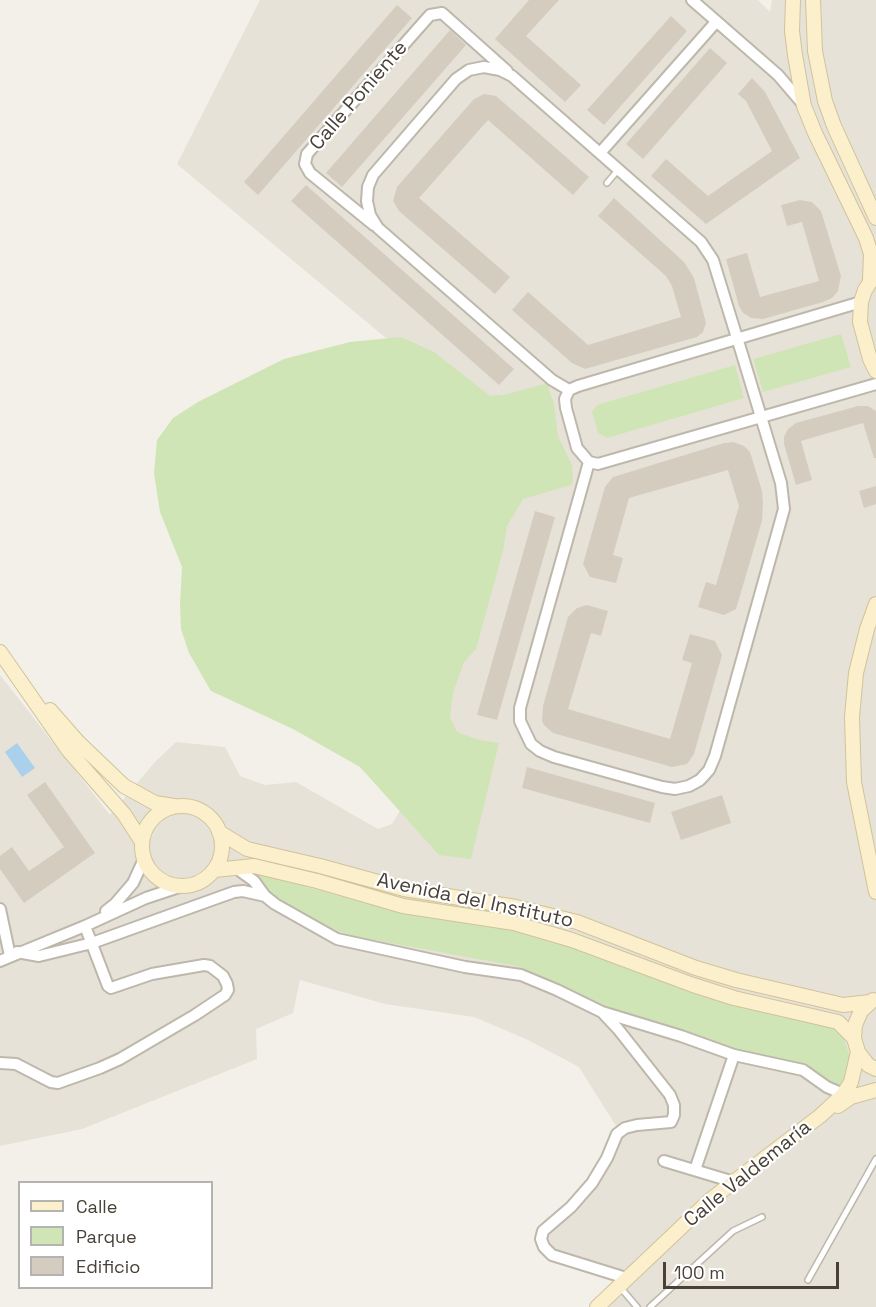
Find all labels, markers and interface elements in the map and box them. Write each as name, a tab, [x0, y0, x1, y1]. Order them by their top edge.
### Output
street label: Calle Poniente	[305, 36, 413, 156]
street label: Avenida del Instituto	[375, 868, 575, 934]
street label: Calle Valdemaría	[680, 1115, 816, 1233]
legend	[18, 1181, 213, 1289]
text: Calle	[76, 1195, 117, 1218]
text: Parque	[76, 1225, 137, 1248]
scale bar	[666, 1250, 842, 1288]
text: Edificio	[76, 1255, 140, 1278]
text: 100 m	[674, 1261, 725, 1284]

